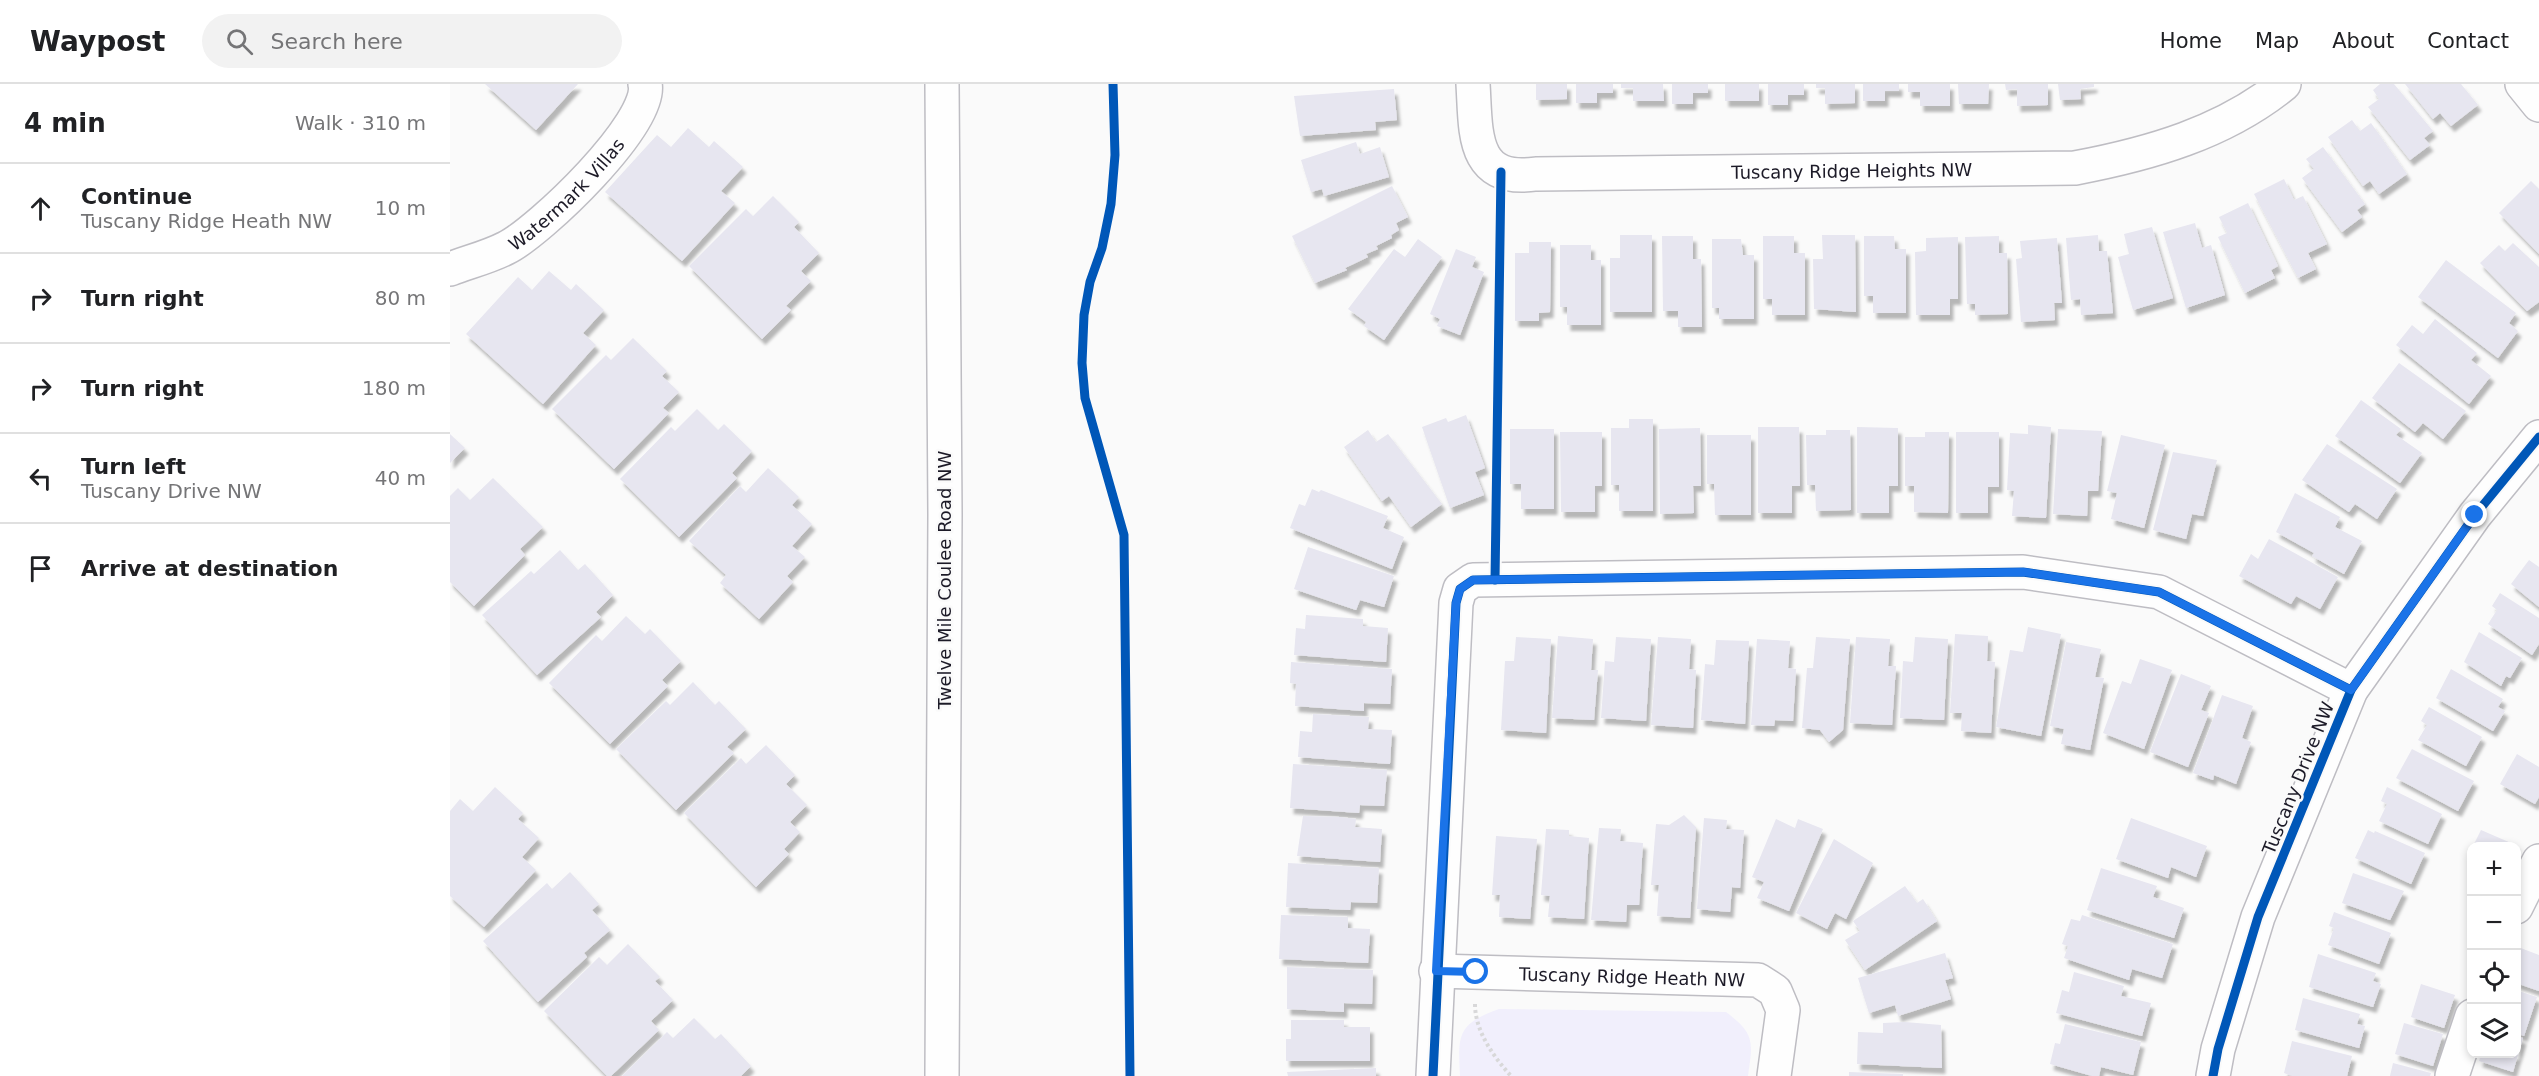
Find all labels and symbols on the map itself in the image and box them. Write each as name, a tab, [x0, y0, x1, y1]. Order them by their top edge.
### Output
street label: Watermark Villas	[504, 134, 628, 255]
street label: Tuscany Ridge Heights NW	[1730, 159, 1973, 182]
street label: Twelve Mile Coulee Road NW	[934, 451, 955, 710]
route end	[2461, 501, 2487, 527]
street label: Tuscany Drive NW	[2257, 698, 2338, 858]
route start	[1462, 958, 1488, 984]
street label: Tuscany Ridge Heath NW	[1518, 963, 1745, 990]

